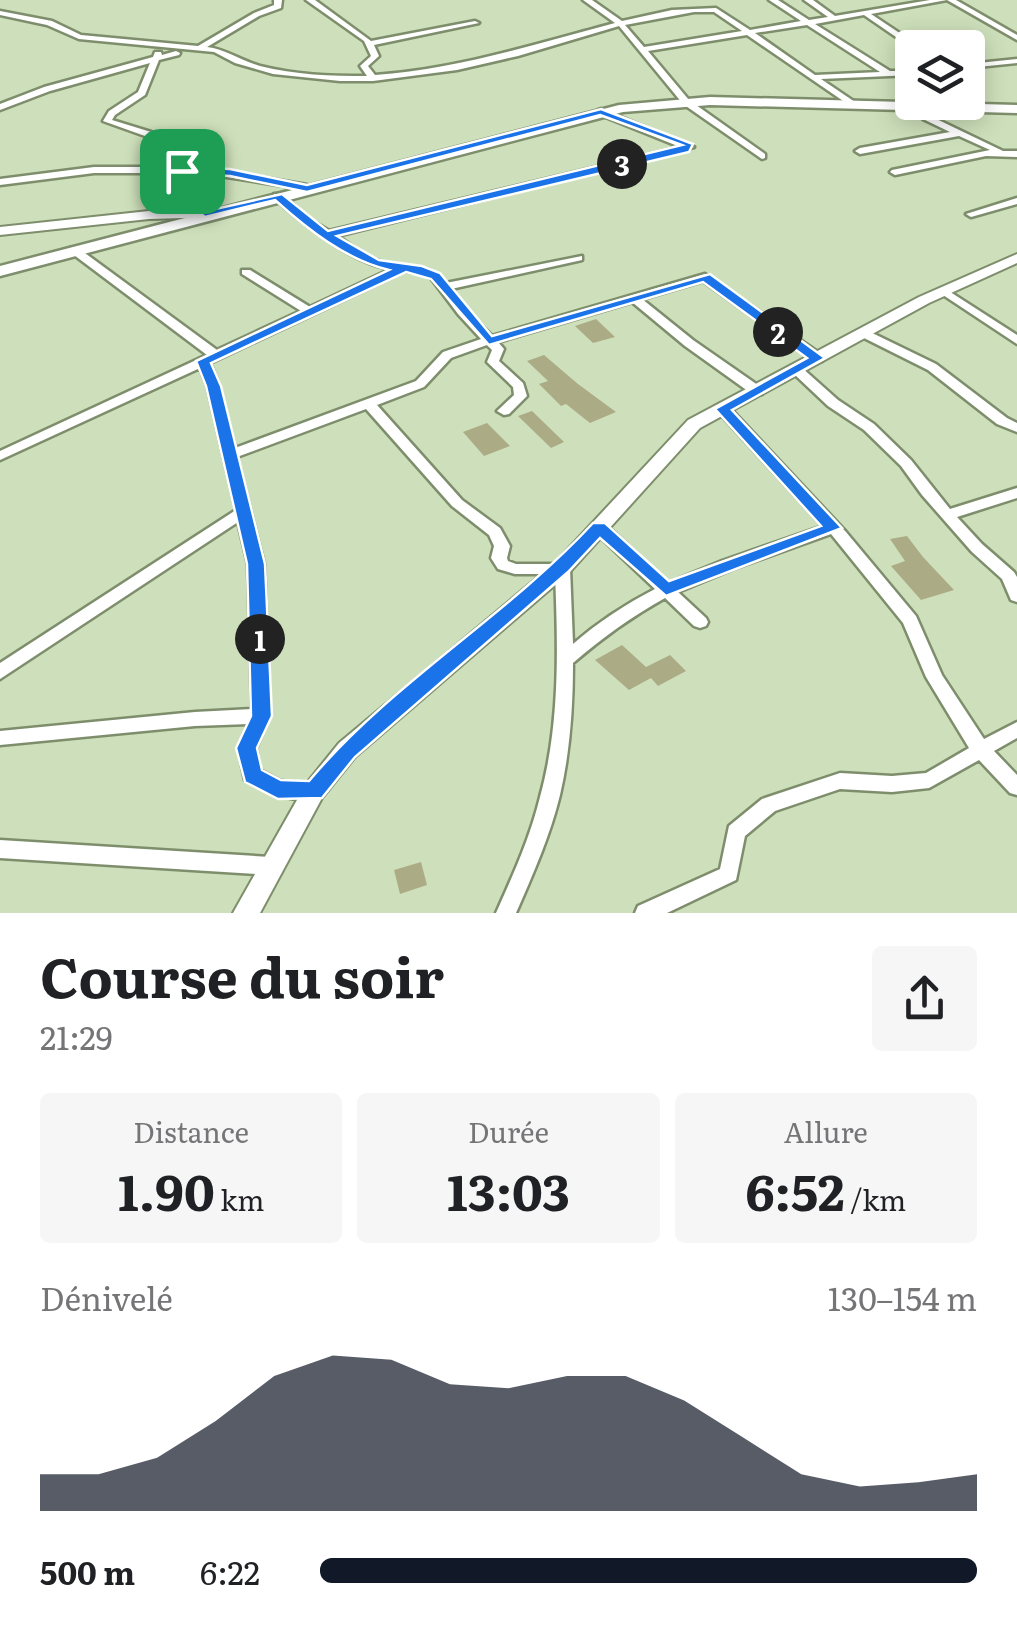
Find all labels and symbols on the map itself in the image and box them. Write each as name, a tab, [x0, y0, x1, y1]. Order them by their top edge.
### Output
pin	[140, 129, 225, 214]
pin: 3	[597, 139, 647, 189]
pin: 2	[753, 307, 803, 357]
pin: 1	[235, 614, 285, 664]

